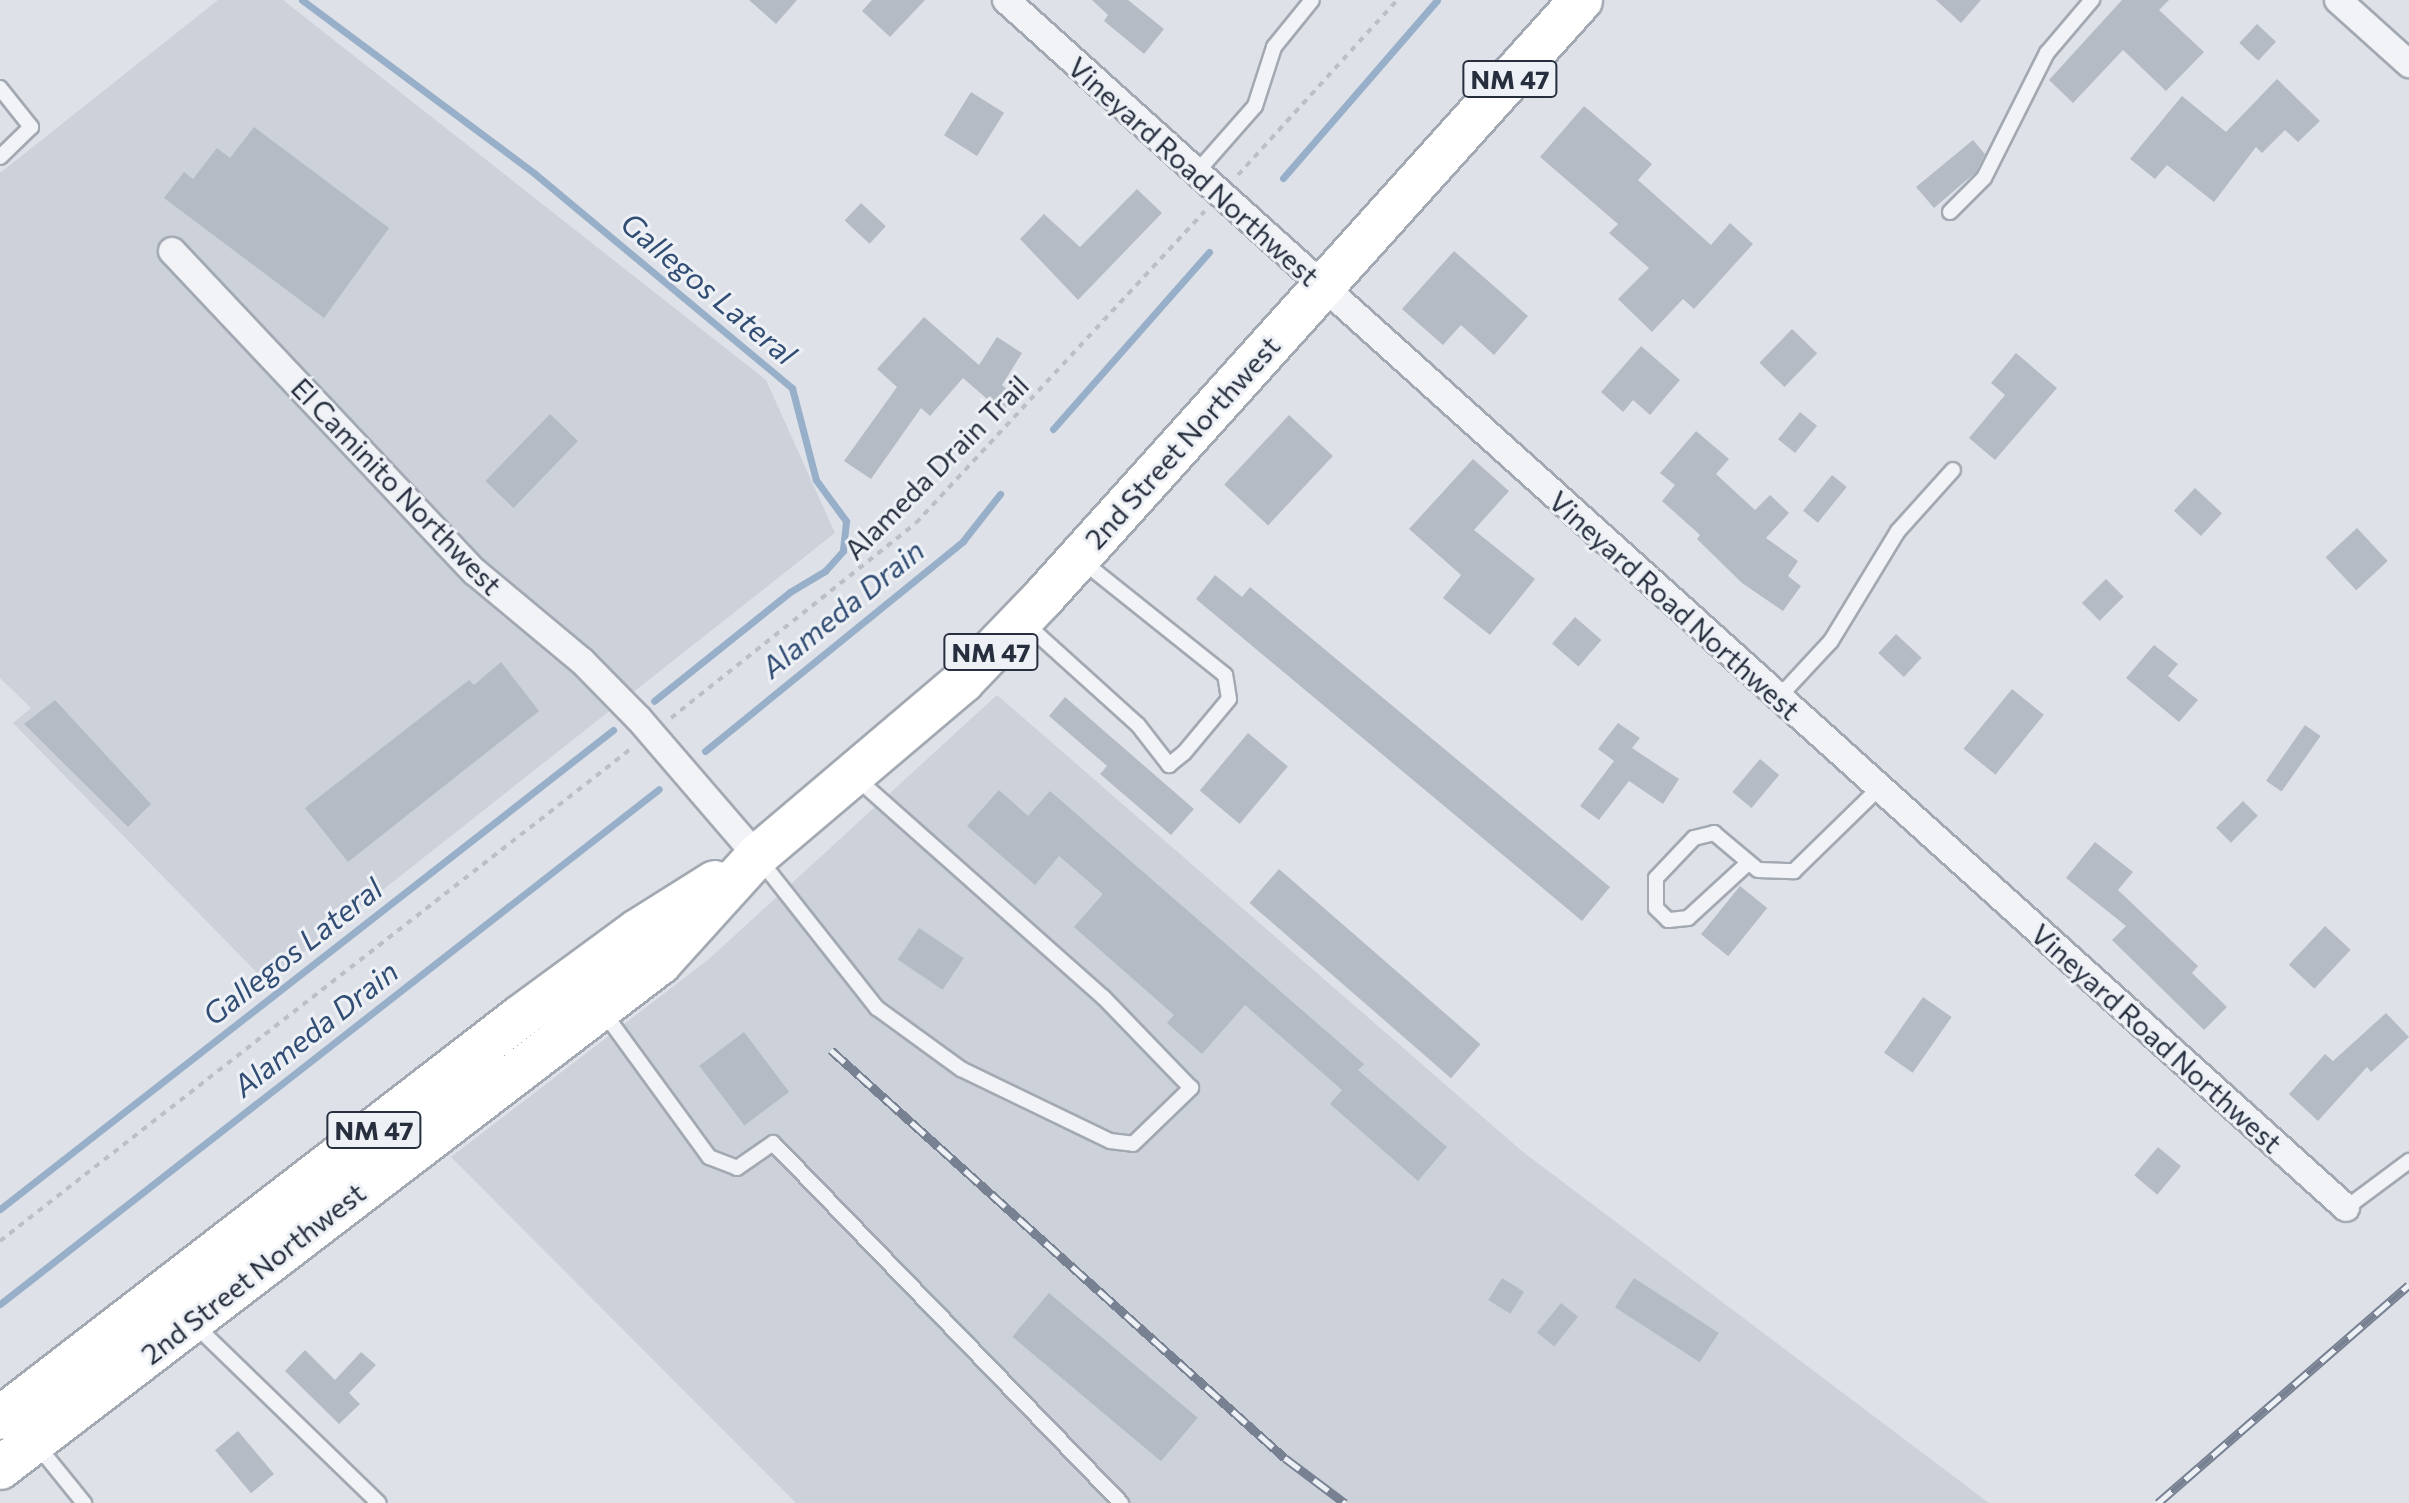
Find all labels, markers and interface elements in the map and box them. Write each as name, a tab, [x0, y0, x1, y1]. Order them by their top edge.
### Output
street label: Vineyard Road Northwest	[1062, 50, 1326, 292]
road number: NM 47	[1462, 57, 1558, 101]
water label: Gallegos Lateral	[614, 204, 804, 372]
street label: 2nd Street Northwest	[1078, 329, 1286, 555]
street label: Alameda Drain Trail	[837, 368, 1035, 566]
street label: El Caminito Northwest	[285, 371, 509, 601]
street label: Vineyard Road Northwest	[1543, 484, 1807, 726]
water label: Alameda Drain	[753, 531, 931, 685]
road number: NM 47	[943, 630, 1039, 674]
water label: Gallegos Lateral	[195, 870, 389, 1032]
street label: Vineyard Road Northwest	[2025, 917, 2289, 1159]
water label: Alameda Drain	[225, 953, 405, 1103]
road number: NM 47	[326, 1108, 422, 1152]
street label: 2nd Street Northwest	[134, 1175, 372, 1371]

